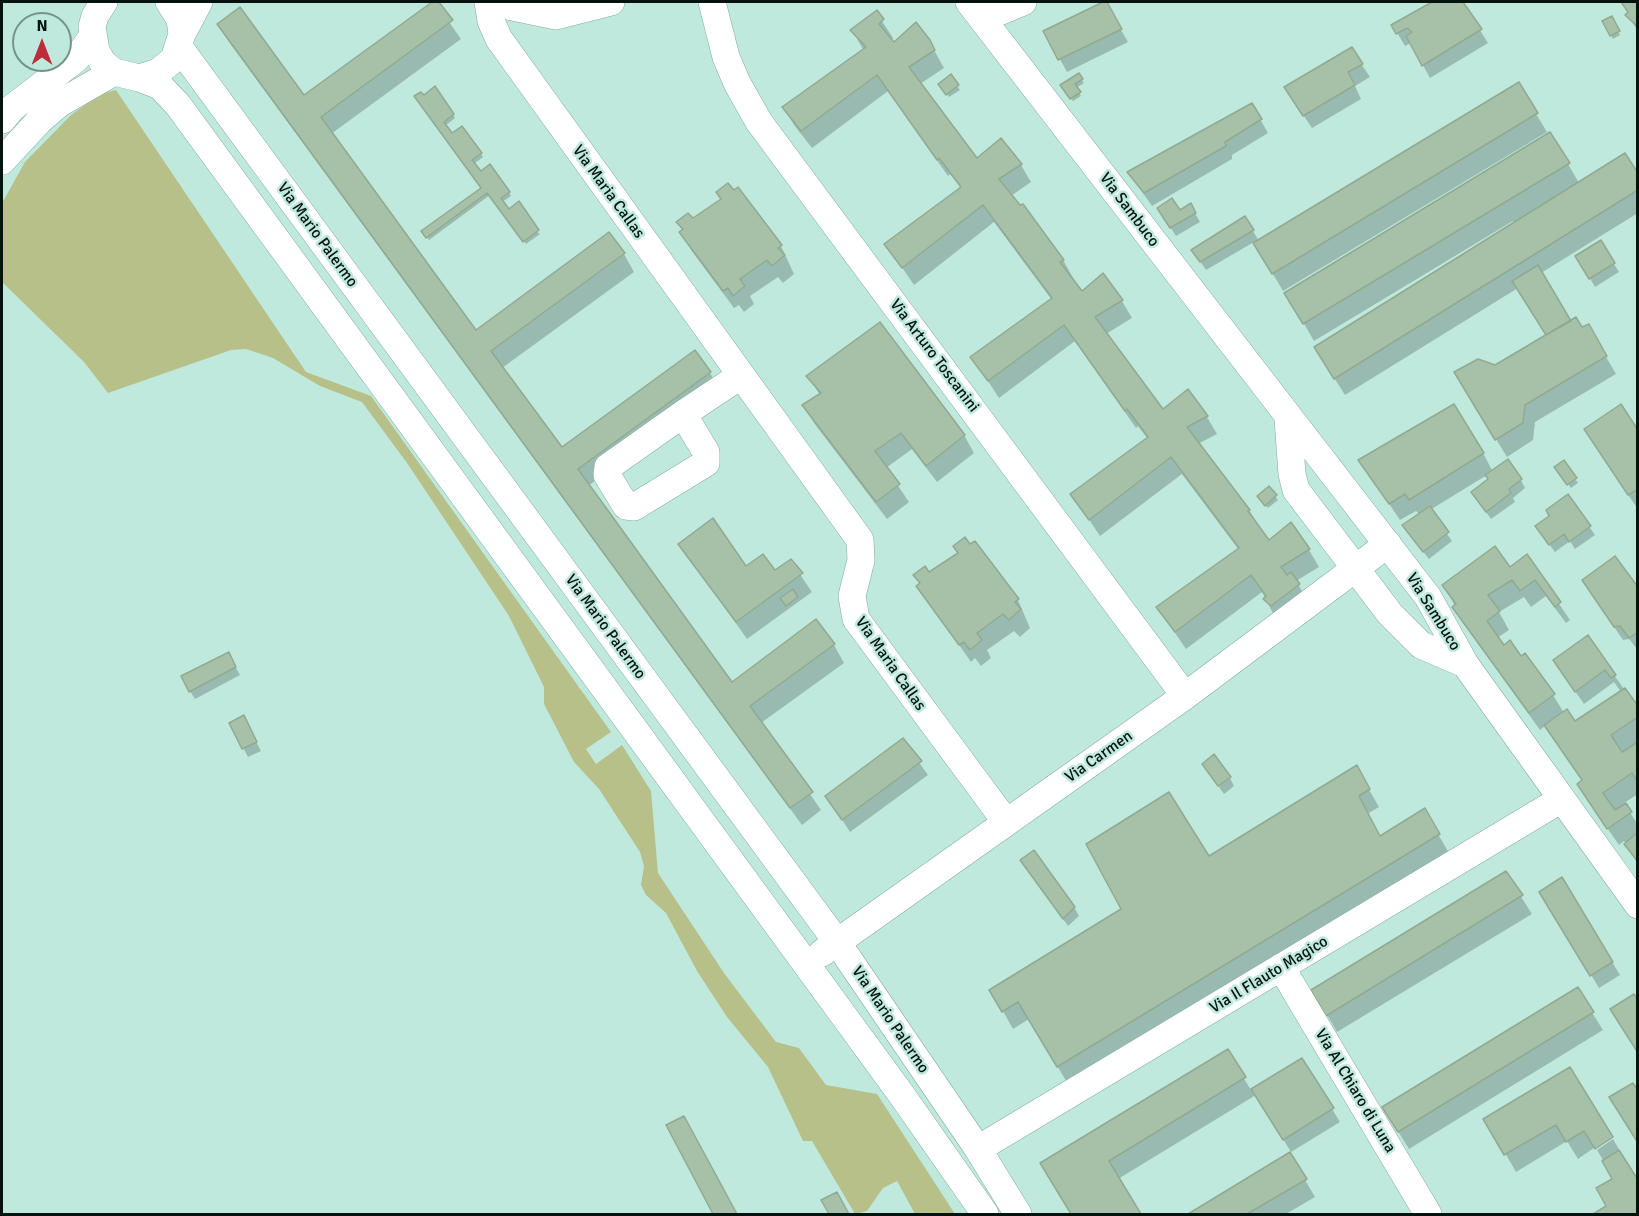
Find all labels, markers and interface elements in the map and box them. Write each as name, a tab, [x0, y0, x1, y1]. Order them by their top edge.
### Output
north arrow	[12, 12, 72, 72]
text: N	[36, 16, 48, 36]
street label: Via Maria Callas	[568, 142, 648, 242]
street label: Via Sambuco	[1095, 169, 1163, 251]
street label: Via Mario Palermo	[273, 179, 361, 291]
street label: Via Arturo Toscanini	[885, 296, 983, 416]
street label: Via Sambuco	[1402, 570, 1464, 654]
street label: Via Mario Palermo	[561, 571, 649, 683]
street label: Via Maria Callas	[850, 613, 930, 715]
street label: Via Carmen	[1061, 727, 1137, 787]
street label: Via Il Flauto Magico	[1206, 932, 1332, 1018]
street label: Via Mario Palermo	[847, 963, 933, 1077]
street label: Via Al Chiaro di Luna	[1310, 1026, 1400, 1156]

